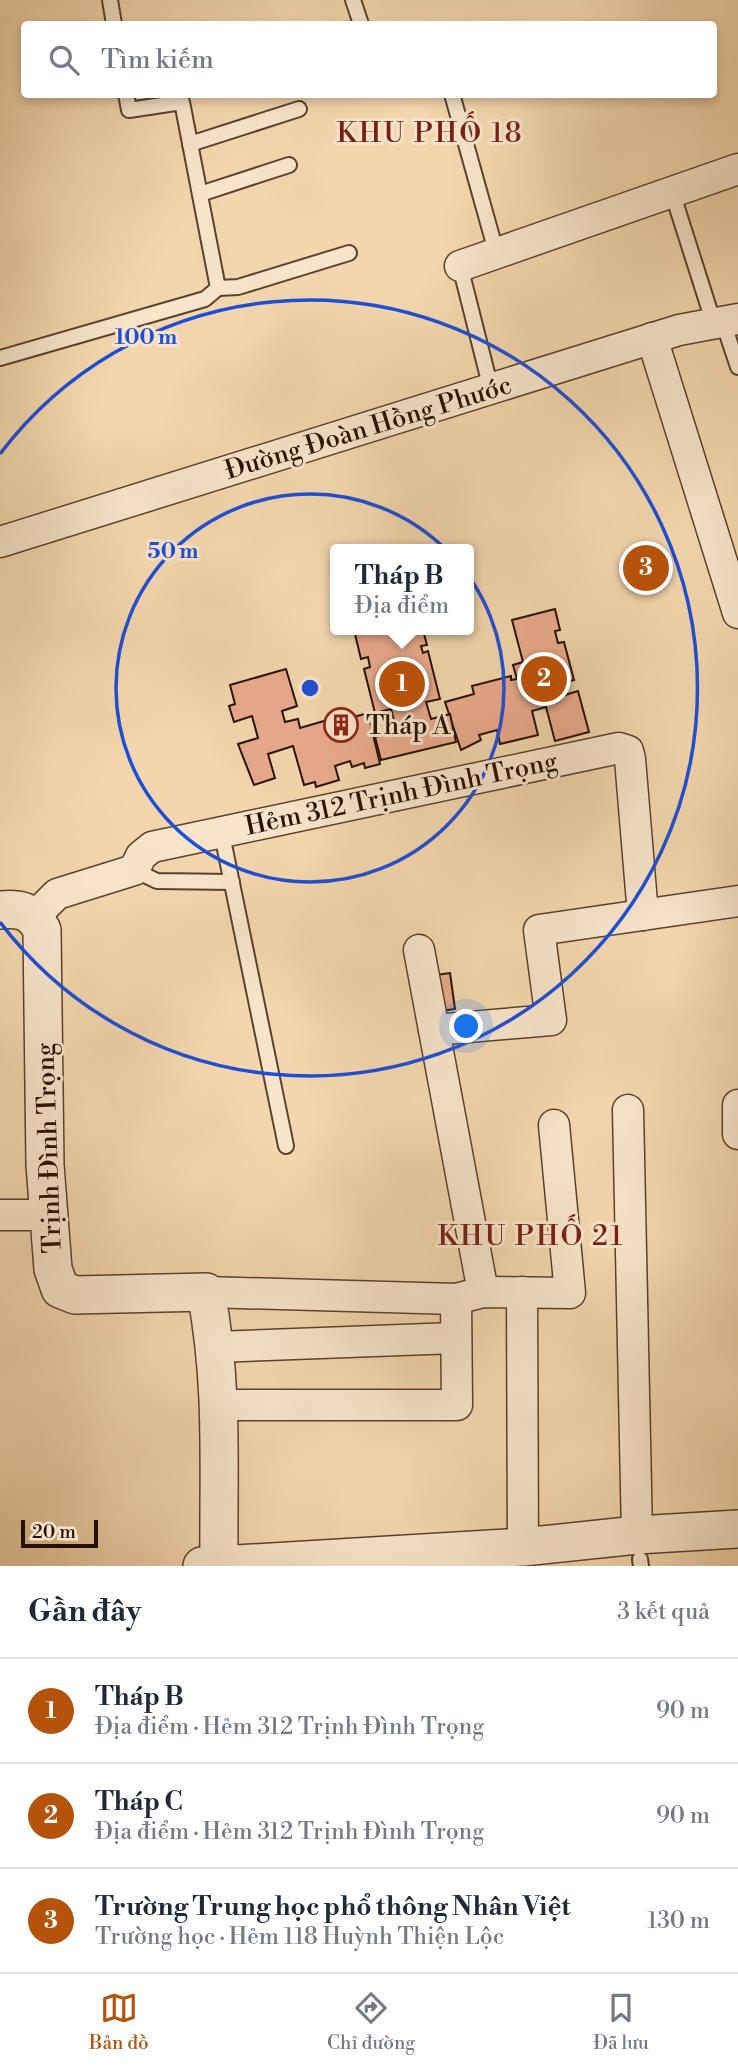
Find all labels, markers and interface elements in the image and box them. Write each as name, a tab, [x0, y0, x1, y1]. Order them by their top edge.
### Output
search box	[21, 21, 717, 98]
icon: search	[45, 41, 83, 79]
text: Tìm kiếm	[101, 44, 214, 76]
district label: KHU PHỐ 18	[336, 111, 524, 151]
text: 100 m	[115, 325, 177, 351]
street label: Đường Đoàn Hồng Phước	[221, 369, 516, 487]
text: 50 m	[148, 539, 198, 565]
pin: 3	[623, 542, 669, 594]
popup	[330, 544, 474, 635]
text: Tháp B	[355, 560, 444, 592]
text: Địa điểm	[355, 592, 449, 620]
pin: 2	[521, 653, 567, 705]
pin: 1	[379, 658, 425, 710]
centre of rings	[298, 676, 322, 700]
building icon: Tháp A	[322, 706, 360, 744]
place label: Tháp A	[366, 710, 452, 742]
street label: Hẻm 312 Trịnh Đình Trọng	[242, 745, 561, 843]
your location	[449, 1009, 483, 1043]
street label: Trịnh Đình Trọng	[29, 1042, 69, 1254]
district label: KHU PHỐ 21	[438, 1214, 624, 1254]
scale bar	[21, 1517, 98, 1549]
text: 20 m	[32, 1520, 76, 1544]
text: Gần đây	[28, 1593, 141, 1631]
text: 3 kết quả	[617, 1598, 710, 1626]
text: Tháp B	[95, 1681, 184, 1713]
text: 1	[45, 1697, 57, 1725]
text: 90 m	[656, 1697, 710, 1725]
text: Địa điểm · Hẻm 312 Trịnh Đình Trọng	[95, 1713, 484, 1741]
text: Tháp C	[95, 1786, 183, 1818]
text: 2	[44, 1802, 58, 1830]
text: 90 m	[656, 1802, 710, 1830]
text: Địa điểm · Hẻm 312 Trịnh Đình Trọng	[95, 1818, 484, 1846]
text: Trường Trung học phổ thông Nhân Việt	[95, 1891, 571, 1923]
text: 3	[44, 1907, 58, 1935]
text: 130 m	[647, 1907, 710, 1935]
text: Trường học · Hẻm 118 Huỳnh Thiện Lộc	[95, 1923, 504, 1951]
tab: Bản đồ	[89, 1989, 149, 2055]
tab: Chỉ đường	[327, 1989, 415, 2055]
tab: Đã lưu	[593, 1989, 649, 2055]

